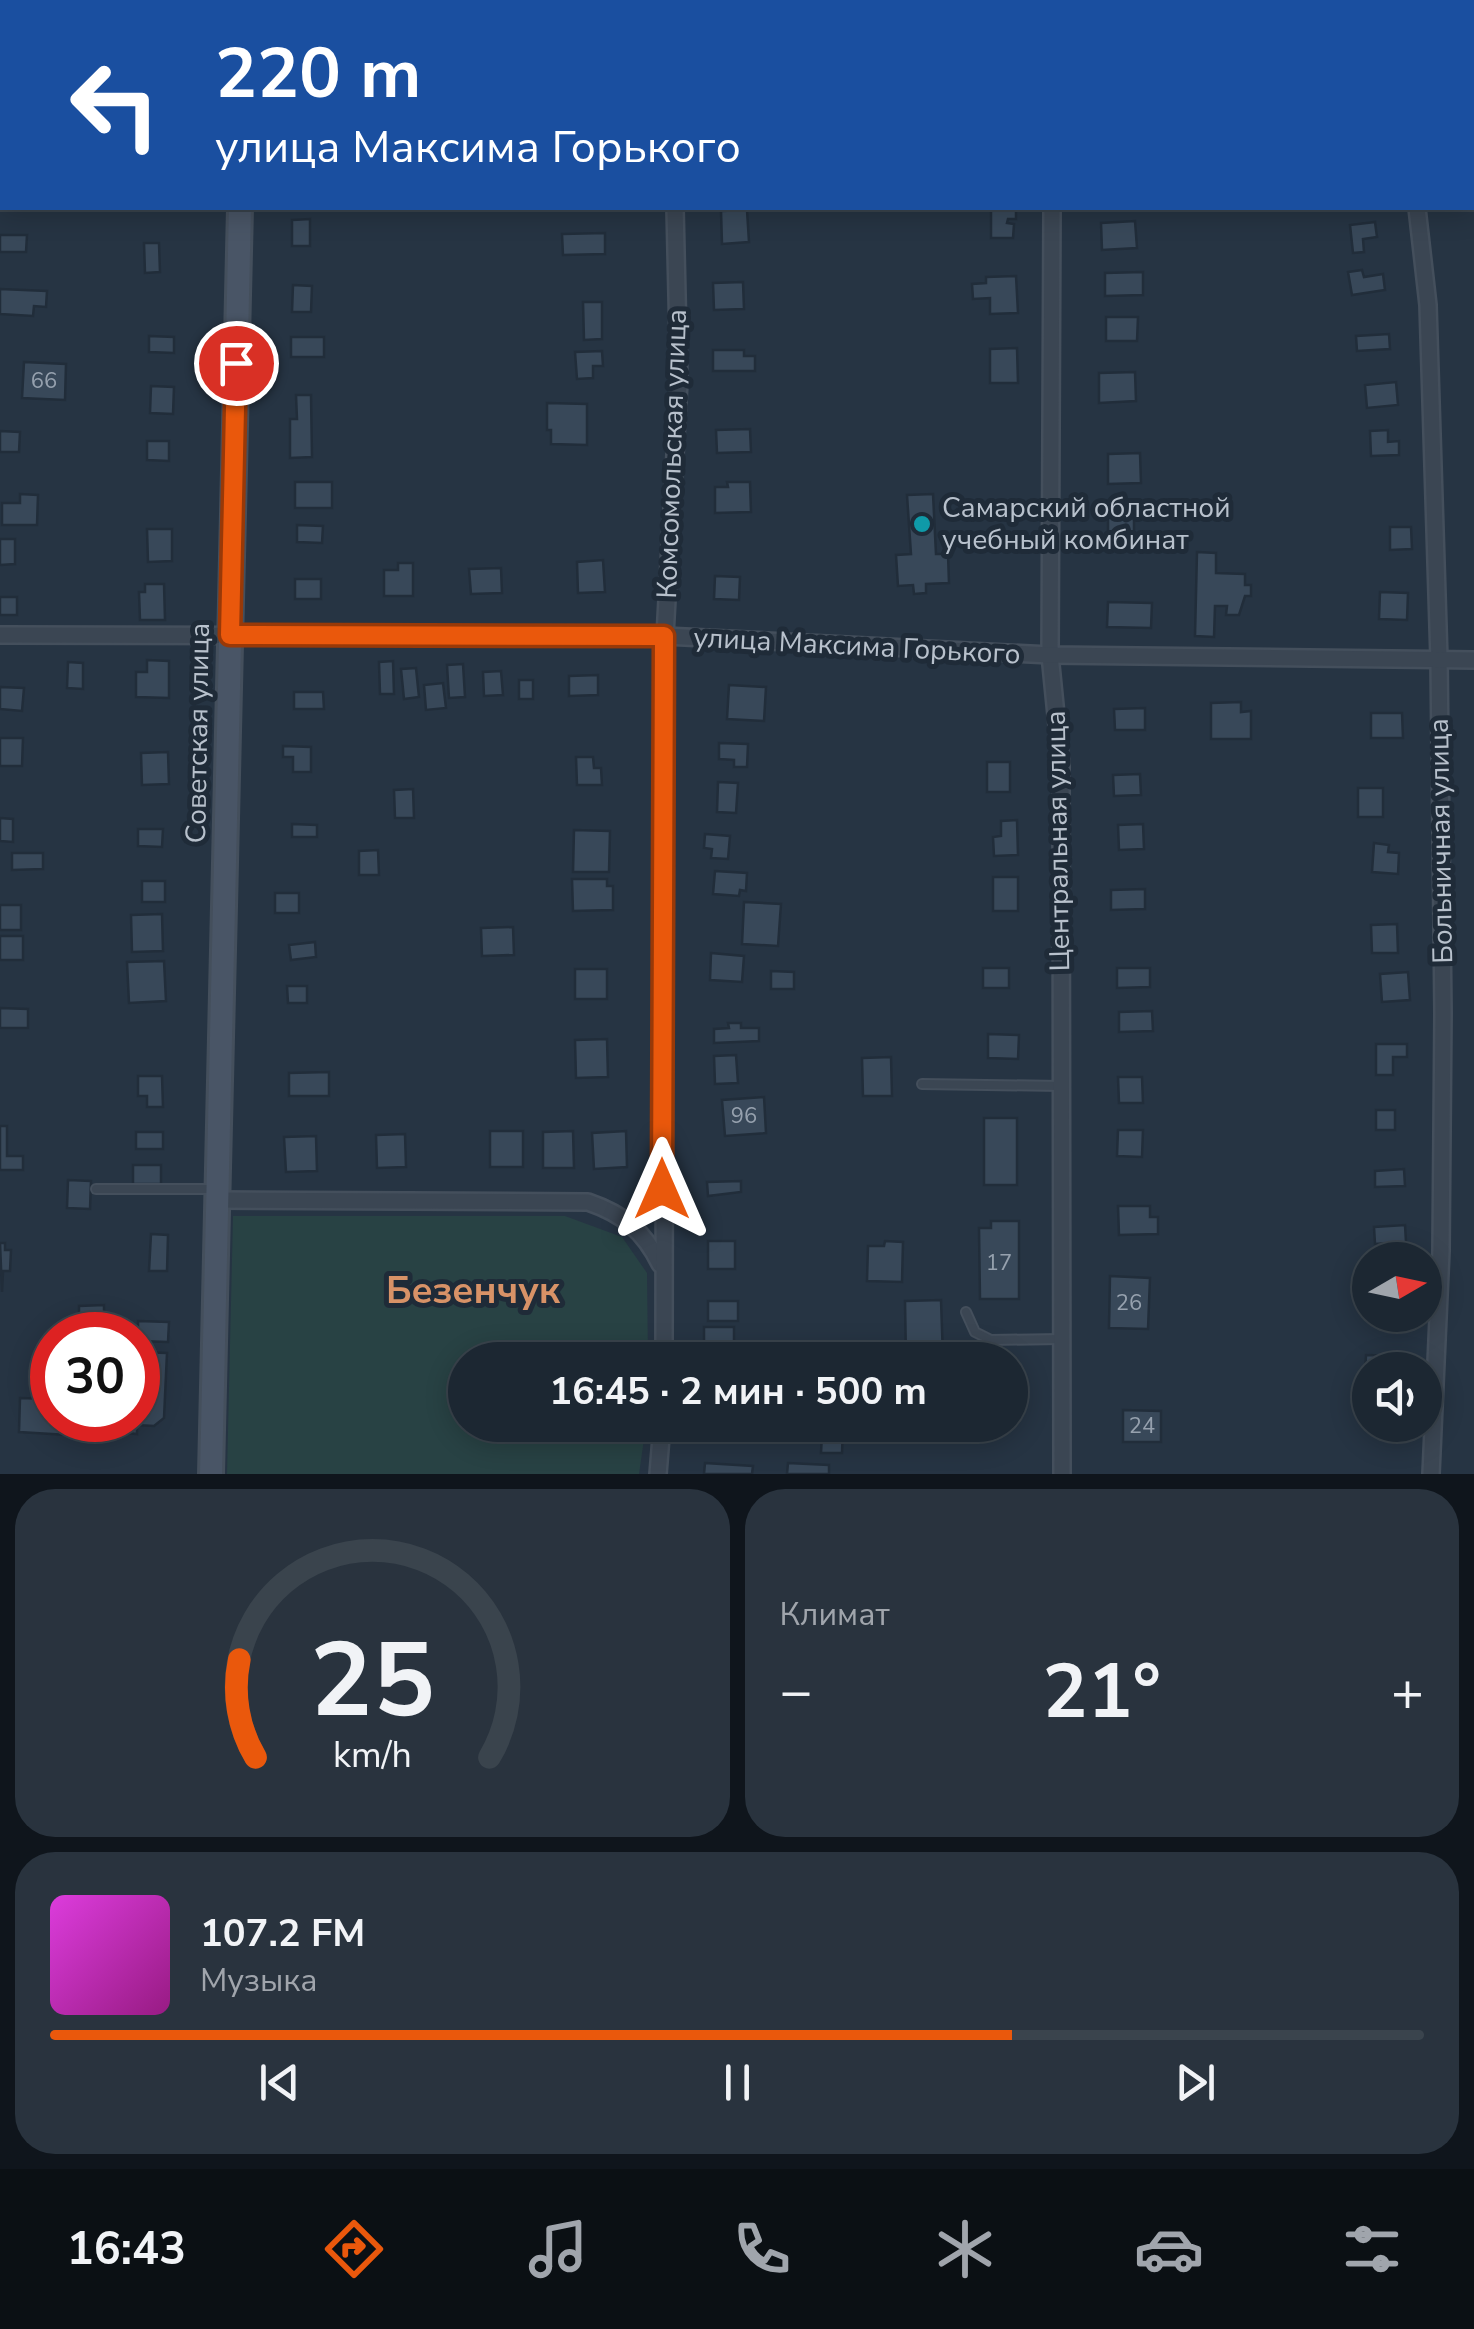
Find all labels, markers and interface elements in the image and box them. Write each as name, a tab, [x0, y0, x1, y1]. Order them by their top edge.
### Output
text: 220 m	[215, 26, 421, 122]
icon: left	[50, 40, 180, 170]
text: улица Максима Горького	[215, 117, 741, 178]
street label: Комсомольская улица	[648, 309, 696, 599]
pin	[194, 321, 279, 406]
icon: arrive	[209, 336, 264, 391]
house number: 66	[31, 366, 57, 396]
place label: Самарский областной учебный комбинат	[942, 489, 1231, 559]
marker: Самарский областной учебный комбинат	[911, 513, 933, 535]
street label: улица Максима Горького	[693, 618, 1021, 674]
street label: Советская улица	[177, 622, 219, 844]
street label: Центральная улица	[1037, 710, 1079, 972]
street label: Больничная улица	[1420, 718, 1462, 964]
house number: 96	[731, 1101, 757, 1131]
position arrow	[610, 1137, 714, 1241]
north arrow	[1352, 1242, 1442, 1332]
map controls	[1352, 1242, 1442, 1442]
house number: 17	[986, 1248, 1012, 1278]
district label: Безенчук	[386, 1265, 561, 1316]
house number: 26	[1116, 1288, 1142, 1318]
speed limit sign: 30	[30, 1312, 160, 1442]
button: sound	[1352, 1352, 1442, 1442]
text: 16:45 · 2 мин · 500 m	[549, 1366, 927, 1417]
house number: 24	[1129, 1411, 1155, 1441]
text: Климат	[780, 1593, 890, 1636]
text: 25	[310, 1610, 435, 1752]
text: 21°	[1043, 1641, 1161, 1743]
text: −	[780, 1654, 813, 1729]
text: +	[1391, 1654, 1424, 1729]
text: km/h	[333, 1731, 412, 1780]
text: 107.2 FM	[200, 1908, 365, 1959]
text: Музыка	[200, 1959, 317, 2002]
icon: previous	[252, 2055, 307, 2110]
icon: pause	[710, 2055, 765, 2110]
icon: next	[1168, 2055, 1223, 2110]
icon: directions	[319, 2214, 389, 2284]
icon: music	[523, 2214, 593, 2284]
icon: phone	[727, 2214, 797, 2284]
icon: climate	[930, 2214, 1000, 2284]
icon: car	[1134, 2214, 1204, 2284]
icon: filters	[1337, 2214, 1407, 2284]
text: 16:43	[67, 2219, 186, 2280]

